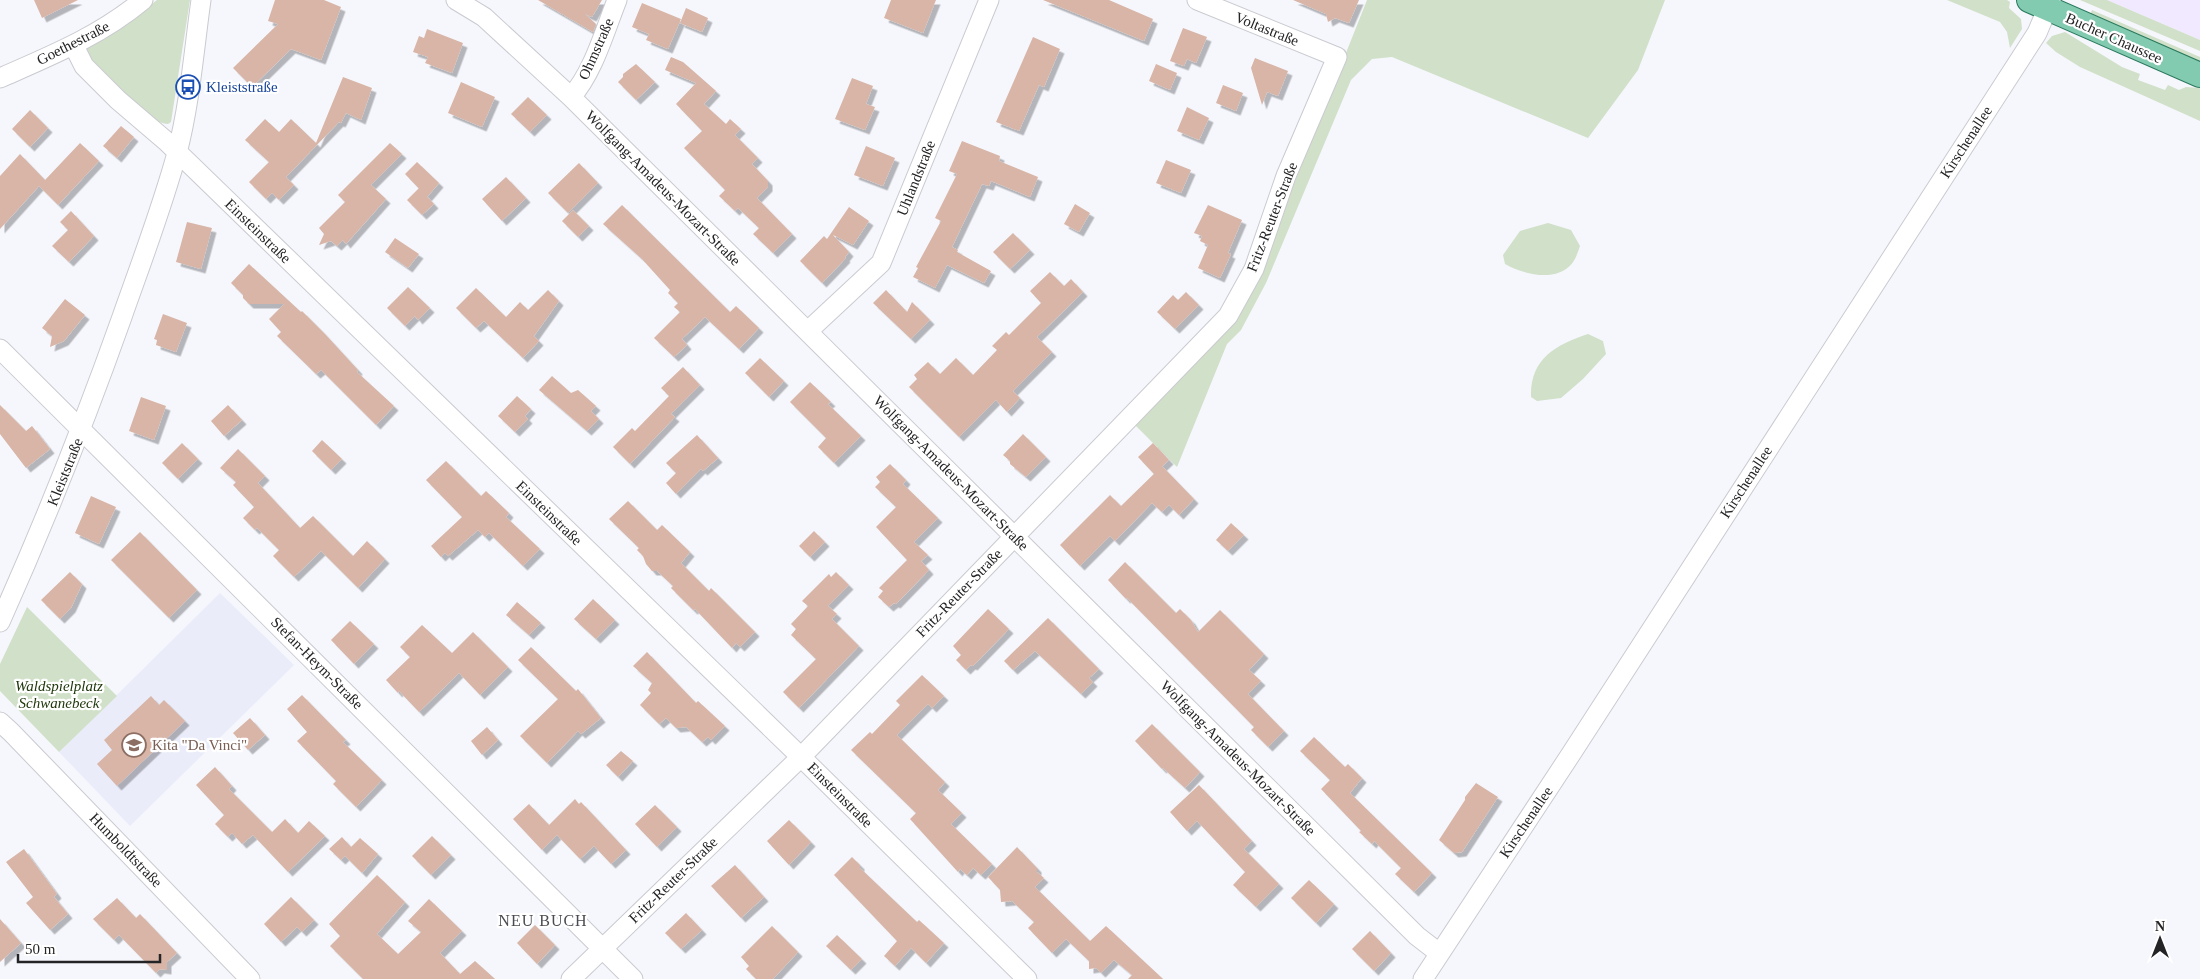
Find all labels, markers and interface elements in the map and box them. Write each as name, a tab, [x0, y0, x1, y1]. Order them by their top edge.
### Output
street label: Voltastraße	[1233, 9, 1301, 49]
street label: Bucher Chaussee	[2063, 10, 2165, 67]
street label: Ohmstraße	[575, 15, 617, 82]
street label: Goethestraße	[34, 18, 112, 68]
bus stop icon: Kleiststraße	[175, 74, 201, 100]
place label: Kleiststraße	[206, 79, 278, 95]
street label: Kirschenallee	[1937, 103, 1995, 181]
street label: Wolfgang-Amadeus-Mozart-Straße	[582, 107, 744, 269]
street label: Uhlandstraße	[894, 138, 939, 218]
street label: Fritz-Reuter-Straße	[1244, 160, 1300, 274]
street label: Einsteinstraße	[222, 196, 294, 267]
street label: Wolfgang-Amadeus-Mozart-Straße	[870, 392, 1032, 554]
street label: Kleiststraße	[44, 435, 86, 508]
street label: Kirschenallee	[1717, 443, 1775, 521]
street label: Einsteinstraße	[513, 478, 585, 549]
street label: Fritz-Reuter-Straße	[913, 545, 1005, 640]
street label: Stefan-Heym-Straße	[268, 614, 366, 712]
street label: Wolfgang-Amadeus-Mozart-Straße	[1157, 677, 1319, 839]
park label: Waldspielplatz Schwanebeck	[15, 678, 103, 711]
school or university icon: Kita "Da Vinci"	[121, 732, 147, 758]
place label: Kita "Da Vinci"	[152, 737, 247, 753]
street label: Einsteinstraße	[804, 759, 876, 831]
street label: Kirschenallee	[1496, 783, 1556, 861]
street label: Humboldtstraße	[87, 810, 166, 891]
street label: Fritz-Reuter-Straße	[626, 834, 721, 926]
district label: NEU BUCH	[498, 912, 588, 929]
north arrow	[2135, 914, 2185, 964]
text: N	[2155, 919, 2165, 934]
scale bar	[18, 932, 160, 964]
text: 50 m	[25, 941, 56, 957]

